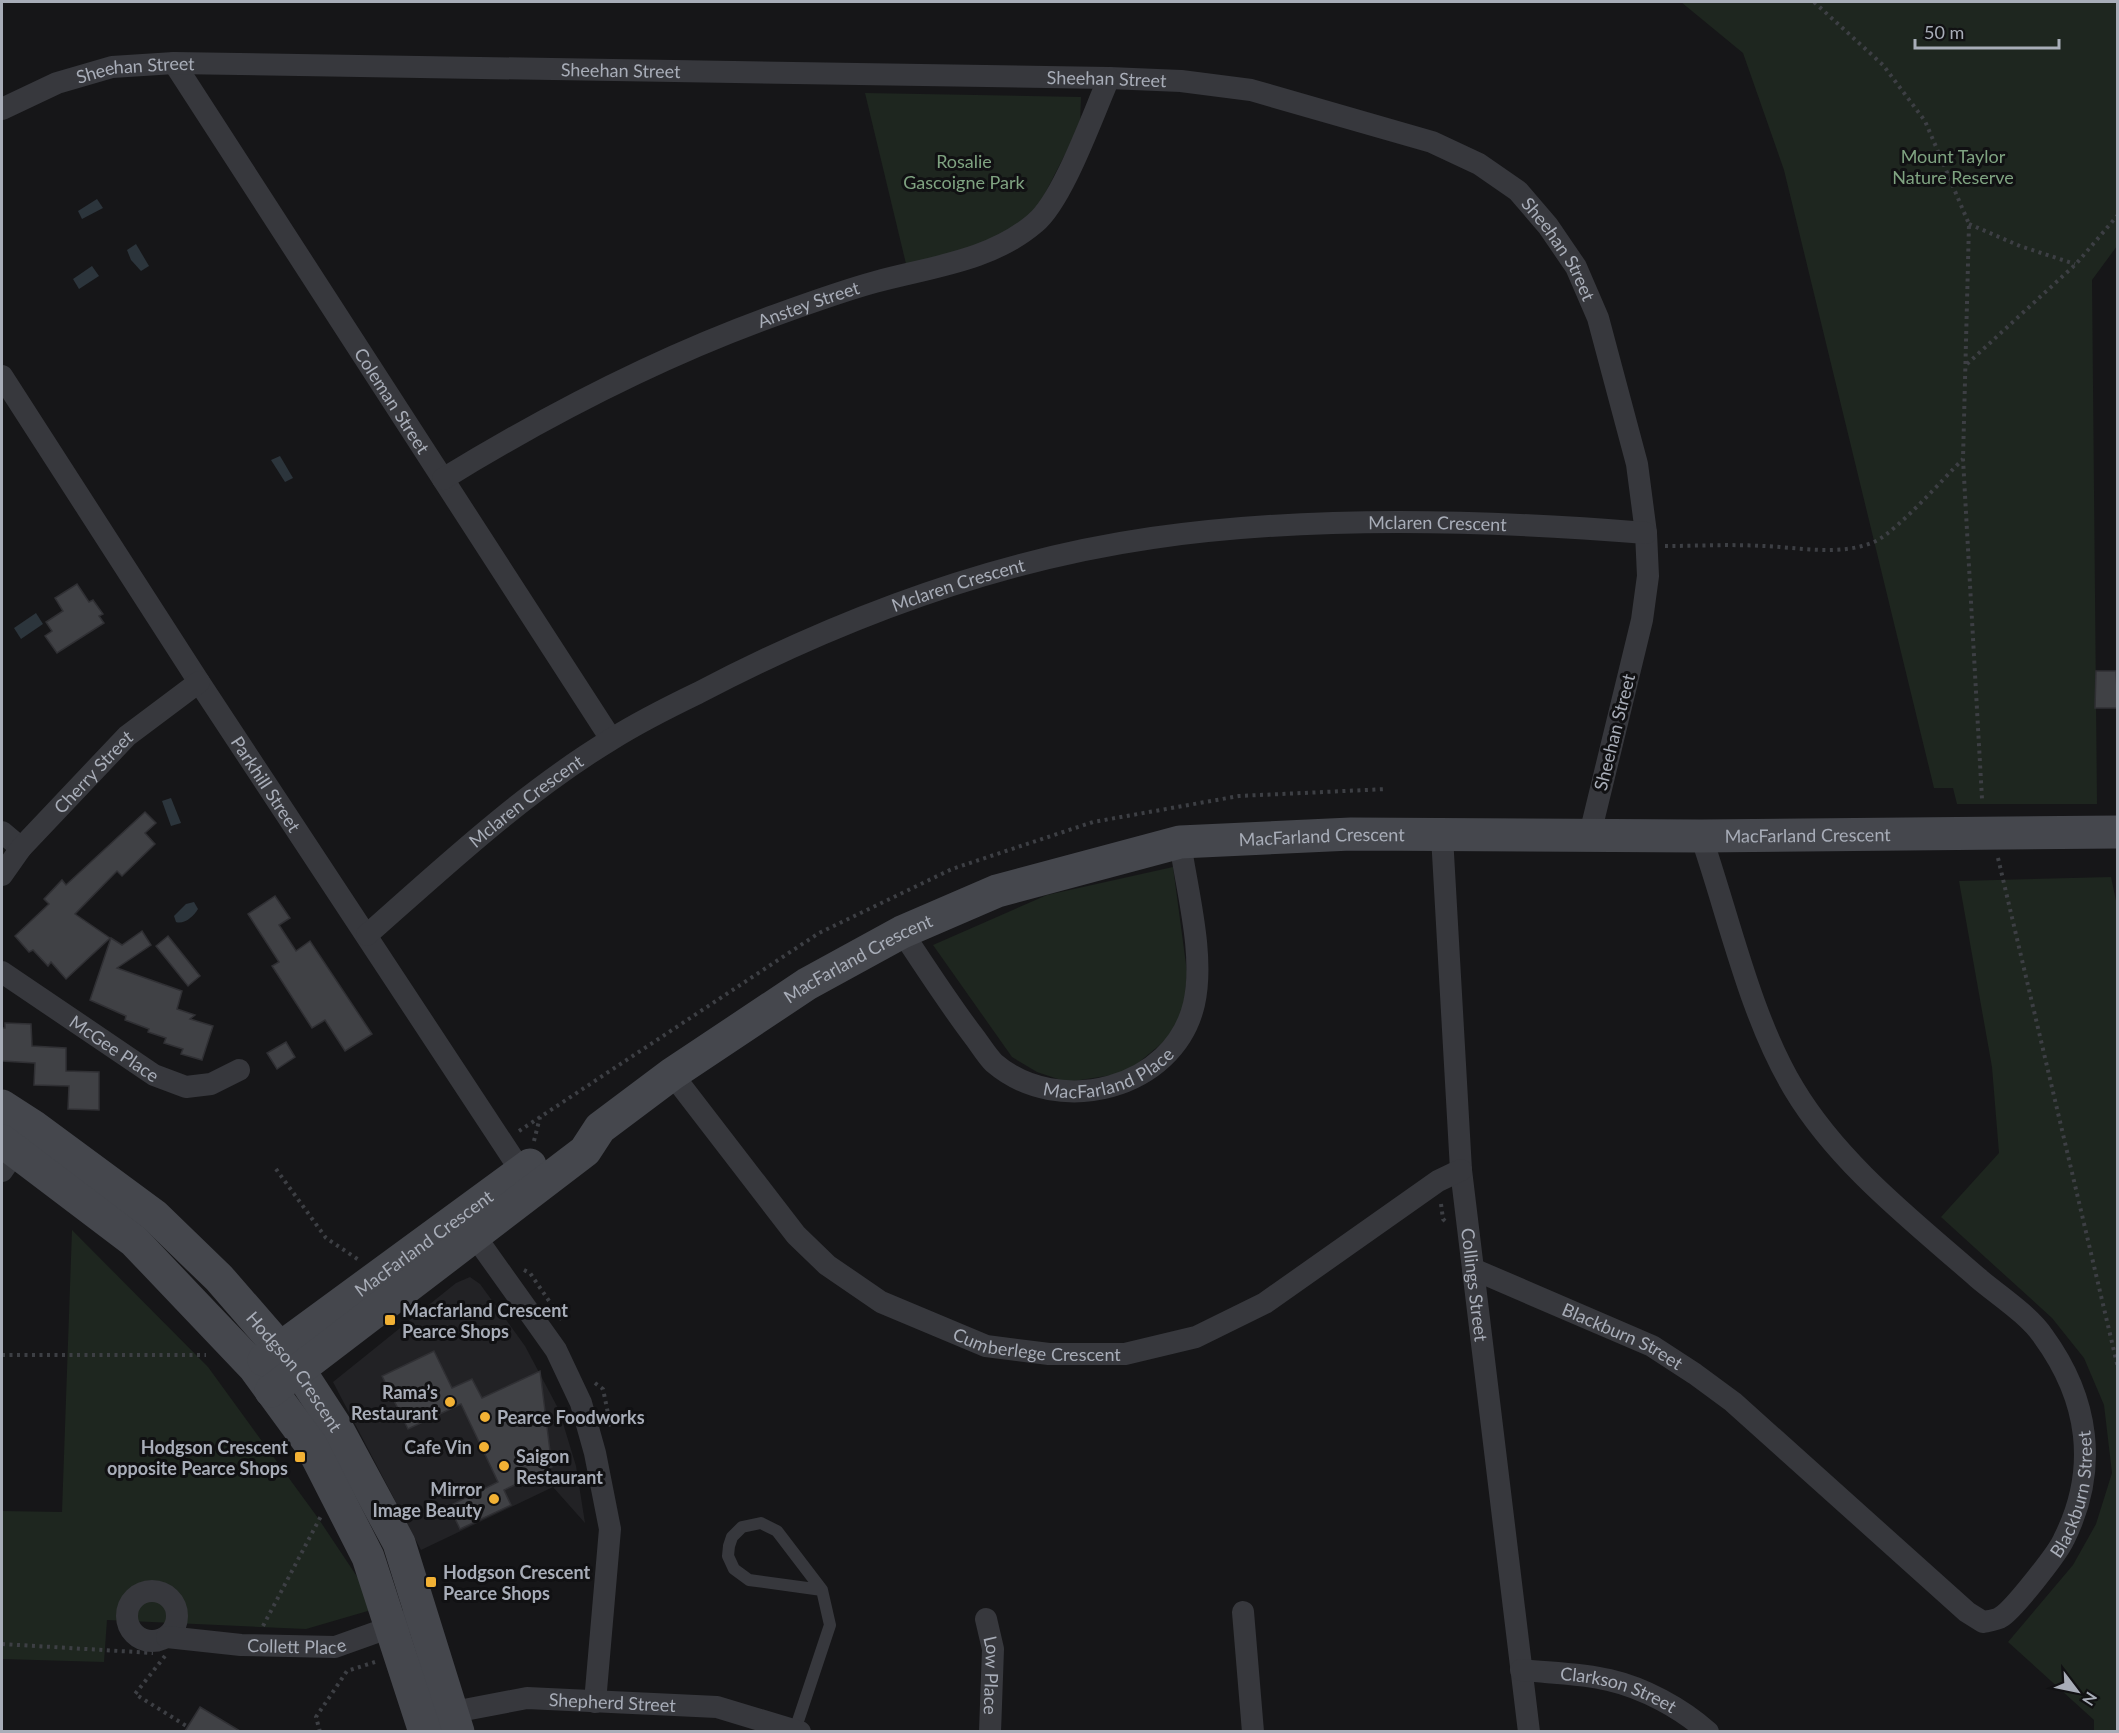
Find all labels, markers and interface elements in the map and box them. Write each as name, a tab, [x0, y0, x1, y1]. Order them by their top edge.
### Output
scale bar	[1915, 12, 2059, 50]
text: 50 m	[1924, 21, 1964, 43]
street label: Sheehan Street	[73, 52, 195, 88]
street label: Sheehan Street	[561, 58, 681, 82]
street label: Sheehan Street	[1047, 66, 1167, 91]
park label: Mount Taylor Nature Reserve	[1892, 145, 2014, 188]
park label: Rosalie Gascoigne Park	[903, 150, 1026, 193]
street label: Sheehan Street	[1517, 193, 1600, 304]
street label: Anstey Street	[754, 276, 862, 332]
street label: Coleman Street	[350, 344, 435, 458]
street label: Mclaren Crescent	[1368, 511, 1508, 535]
street label: Mclaren Crescent	[888, 553, 1027, 616]
street label: Sheehan Street	[1589, 671, 1639, 793]
street label: Cherry Street	[49, 725, 137, 818]
street label: Parkhill Street	[227, 732, 306, 836]
street label: Mclaren Crescent	[464, 750, 587, 852]
street label: MacFarland Crescent	[1238, 823, 1405, 850]
street label: MacFarland Crescent	[1725, 823, 1891, 847]
street label: MacFarland Crescent	[779, 909, 936, 1008]
street label: McGee Place	[66, 1010, 164, 1086]
street label: MacFarland Place	[1041, 1043, 1178, 1102]
street label: MacFarland Crescent	[350, 1185, 498, 1301]
street label: Collings Street	[1457, 1227, 1493, 1343]
street label: Blackburn Street	[1559, 1298, 1688, 1374]
place label: Macfarland Crescent Pearce Shops	[402, 1299, 568, 1342]
street label: Hodgson Crescent	[242, 1307, 347, 1436]
marker: Macfarland Crescent Pearce Shops	[383, 1313, 397, 1327]
street label: Cumberlege Crescent	[950, 1322, 1121, 1365]
place label: Rama’s Restaurant	[351, 1381, 438, 1424]
marker: Rama’s Restaurant	[443, 1395, 457, 1409]
place label: Pearce Foodworks	[497, 1406, 645, 1428]
marker: Pearce Foodworks	[478, 1410, 492, 1424]
street label: Blackburn Street	[2045, 1429, 2096, 1562]
place label: Hodgson Crescent opposite Pearce Shops	[107, 1436, 288, 1479]
place label: Cafe Vin	[404, 1436, 472, 1458]
marker: Cafe Vin	[477, 1440, 491, 1454]
place label: Saigon Restaurant	[516, 1445, 603, 1488]
marker: Hodgson Crescent opposite Pearce Shops	[293, 1450, 307, 1464]
marker: Saigon Restaurant	[497, 1459, 511, 1473]
place label: Mirror Image Beauty	[372, 1478, 483, 1521]
marker: Mirror Image Beauty	[487, 1492, 501, 1506]
place label: Hodgson Crescent Pearce Shops	[443, 1561, 590, 1604]
marker: Hodgson Crescent Pearce Shops	[424, 1575, 438, 1589]
street label: Collett Place	[247, 1633, 349, 1658]
street label: Low Place	[979, 1634, 1004, 1715]
north arrow	[2047, 1661, 2107, 1721]
street label: Clarkson Street	[1559, 1662, 1681, 1717]
street label: Shepherd Street	[548, 1688, 677, 1716]
text: N	[2079, 1689, 2101, 1709]

